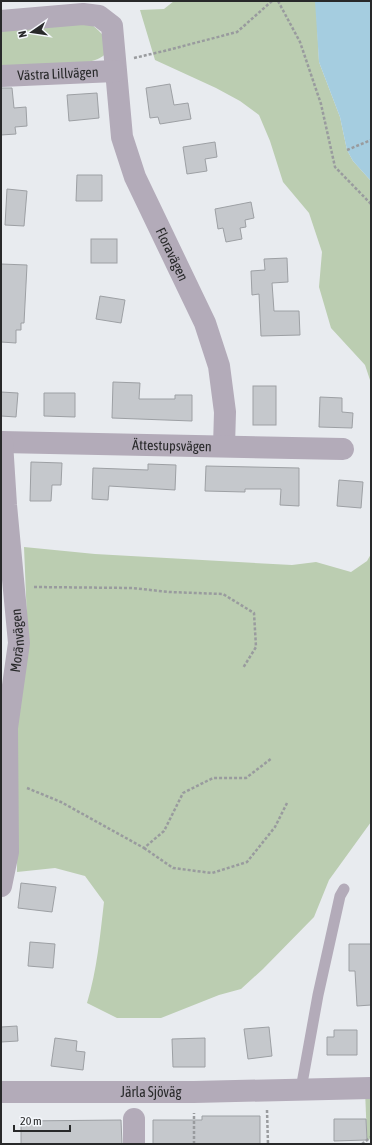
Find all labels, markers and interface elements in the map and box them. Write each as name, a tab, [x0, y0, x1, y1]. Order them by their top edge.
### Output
north arrow	[12, 12, 52, 52]
text: N	[16, 30, 29, 39]
street label: Västra Lillvägen	[17, 64, 99, 83]
street label: Floravägen	[152, 225, 192, 284]
street label: Ättestupsvägen	[132, 437, 212, 454]
street label: Moränvägen	[7, 608, 27, 673]
street label: Järla Sjöväg	[120, 1084, 182, 1100]
scale bar	[14, 1107, 70, 1133]
text: 20 m	[20, 1114, 42, 1128]

